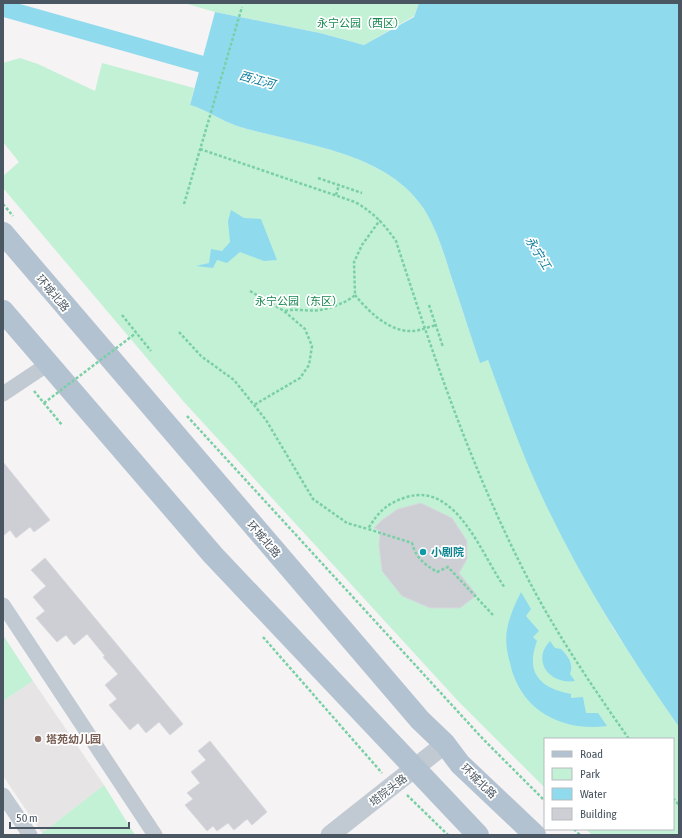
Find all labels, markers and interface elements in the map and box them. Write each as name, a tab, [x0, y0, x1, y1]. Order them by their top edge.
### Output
park label: 永宁公园（西区）	[317, 17, 405, 29]
water label: 西江河	[238, 68, 278, 92]
water label: 永宁江	[523, 234, 555, 274]
street label: 环城北路	[34, 272, 72, 314]
park label: 永宁公园（东区）	[255, 295, 343, 307]
street label: 环城北路	[245, 518, 283, 560]
place label: 小剧院	[431, 546, 464, 558]
marker: 小剧院	[418, 547, 428, 557]
place label: 塔苑幼儿园	[46, 733, 101, 745]
marker: 塔苑幼儿园	[33, 734, 43, 744]
legend	[544, 738, 674, 830]
text: Road	[580, 747, 603, 761]
street label: 环城北路	[459, 761, 499, 801]
text: Park	[580, 767, 601, 781]
street label: 塔院头路	[367, 772, 409, 808]
text: Water	[580, 787, 607, 801]
scale bar	[10, 804, 129, 830]
text: Building	[580, 807, 618, 821]
text: 50 m	[16, 811, 38, 825]

